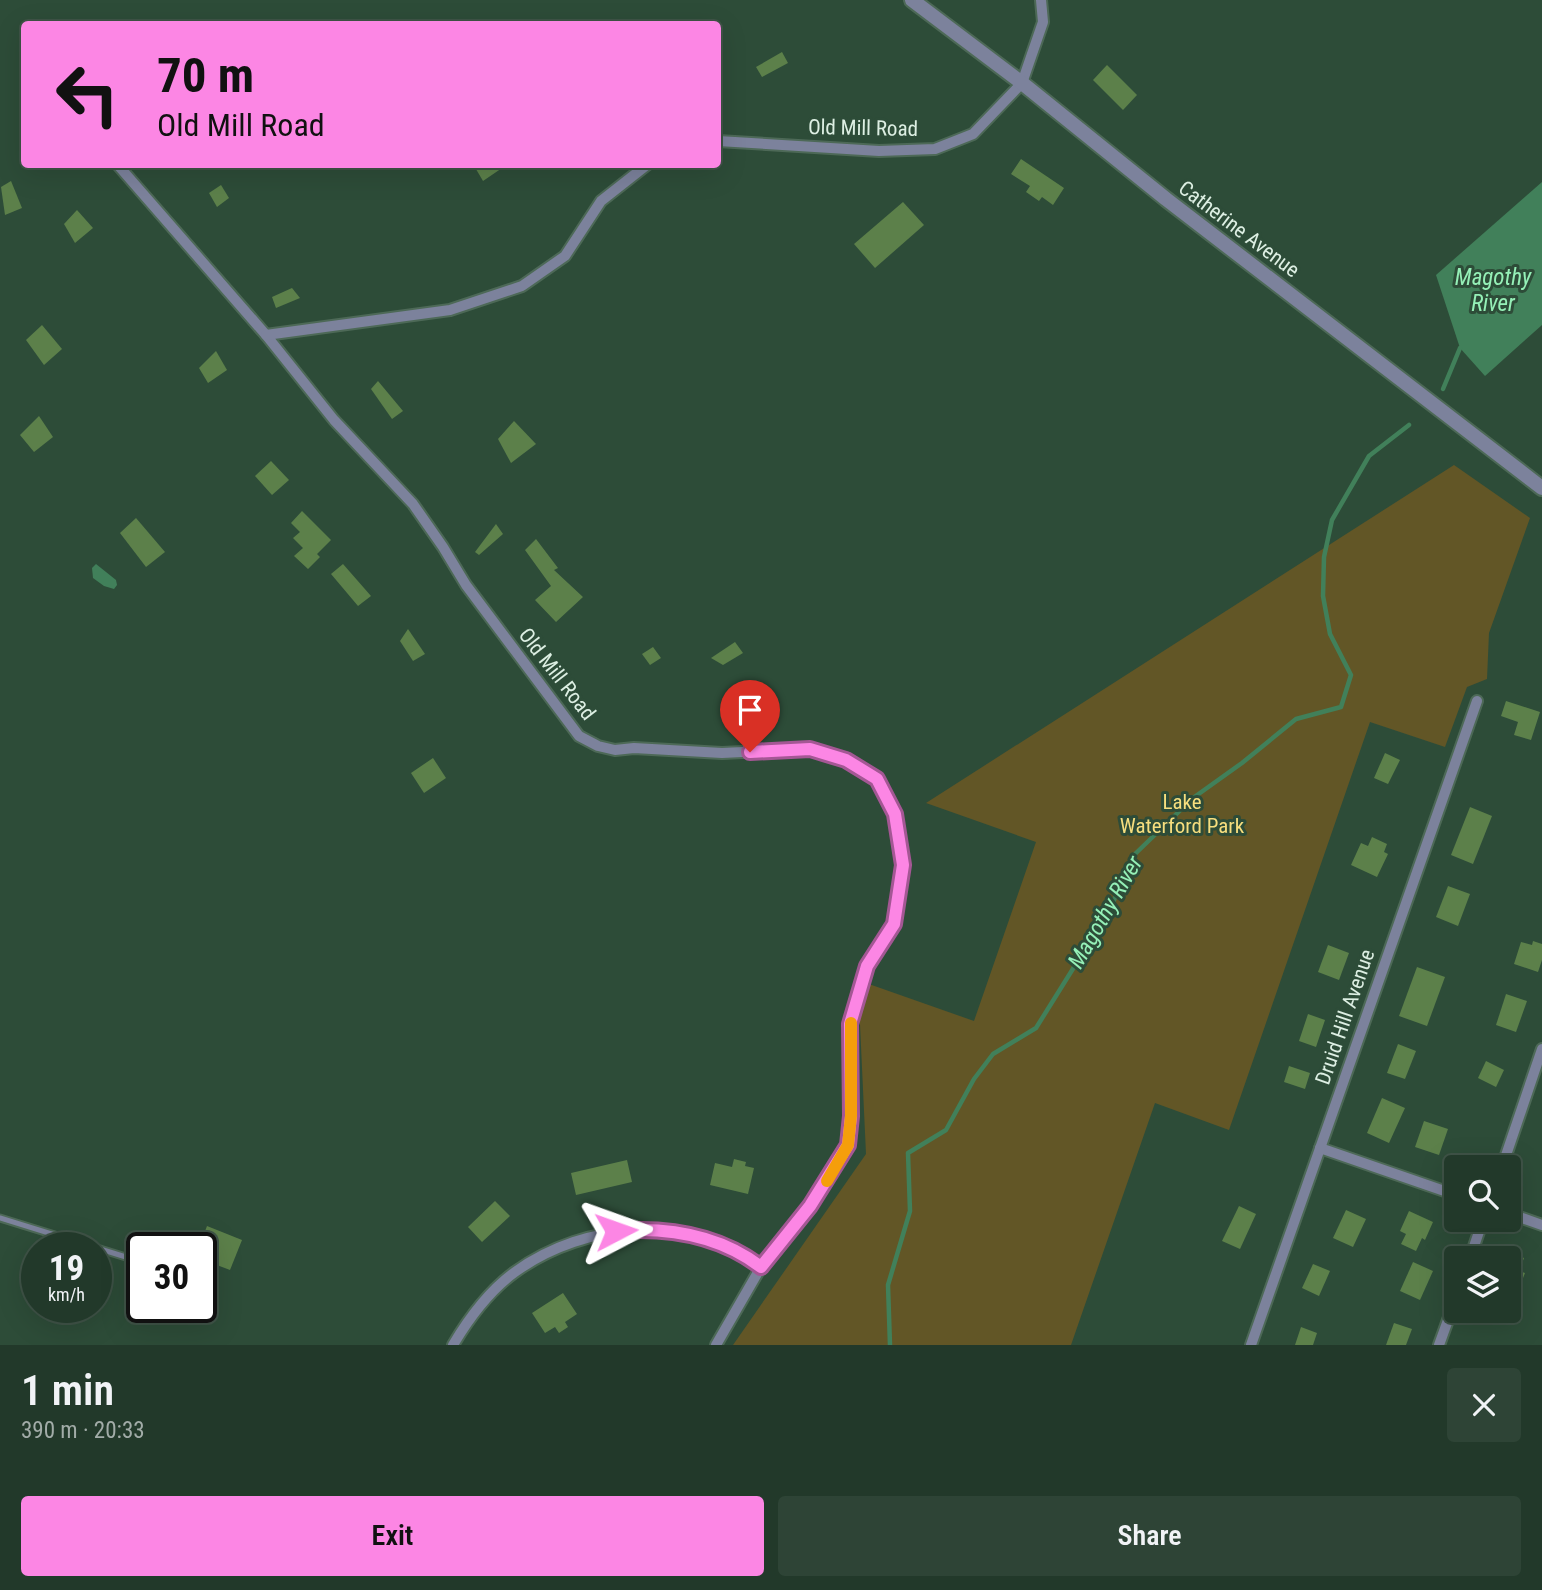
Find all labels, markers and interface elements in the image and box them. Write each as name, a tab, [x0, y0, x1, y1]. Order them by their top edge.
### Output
text: 70 m	[157, 47, 254, 104]
icon: left	[42, 49, 133, 140]
text: Old Mill Road	[157, 106, 325, 144]
street label: Old Mill Road	[808, 115, 918, 141]
street label: Catherine Avenue	[1174, 176, 1304, 282]
water label: Magothy River	[1455, 264, 1532, 317]
street label: Old Mill Road	[514, 623, 600, 725]
pin	[720, 680, 780, 752]
icon: arrive	[731, 691, 769, 729]
park label: Lake Waterford Park	[1120, 790, 1245, 838]
water label: Magothy River	[1062, 850, 1149, 973]
street label: Druid Hill Avenue	[1311, 946, 1379, 1088]
map controls	[1444, 1155, 1521, 1323]
button: search	[1444, 1155, 1521, 1232]
position arrow	[579, 1194, 653, 1268]
speed limit sign: 30	[126, 1232, 217, 1323]
button: layers	[1444, 1246, 1521, 1323]
text: 19	[49, 1248, 84, 1289]
text: km/h	[48, 1284, 85, 1305]
text: 1 min	[21, 1366, 114, 1415]
button: close	[1447, 1368, 1521, 1442]
text: 390 m · 20:33	[21, 1417, 145, 1444]
button: Exit	[21, 1496, 764, 1576]
button: Share	[778, 1496, 1521, 1576]

